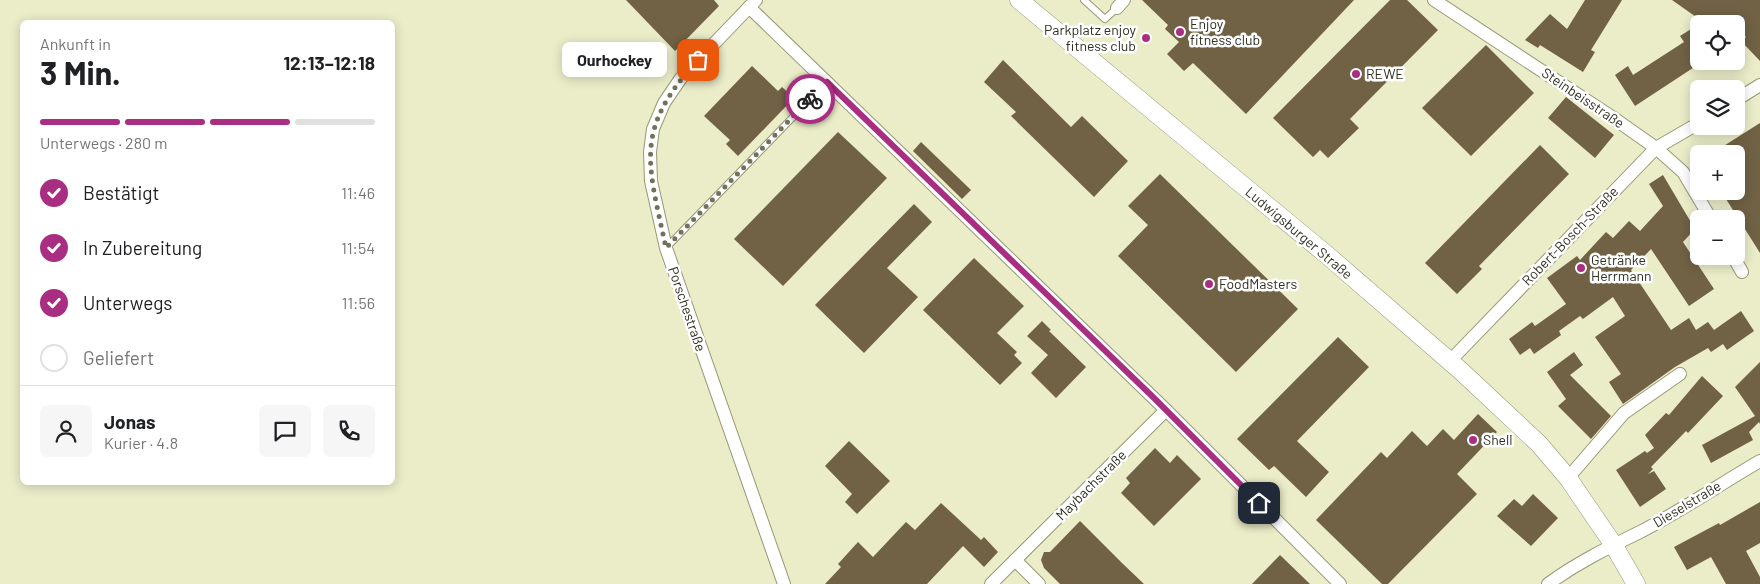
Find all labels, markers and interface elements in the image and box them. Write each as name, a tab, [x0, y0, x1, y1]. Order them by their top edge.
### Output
place label: Enjoy fitness club	[1190, 15, 1260, 48]
map controls	[1690, 15, 1745, 265]
button: locate	[1690, 15, 1745, 70]
place label: Parkplatz enjoy fitness club	[1044, 21, 1137, 54]
marker: Enjoy fitness club	[1174, 26, 1186, 38]
marker: Parkplatz enjoy fitness club	[1140, 32, 1152, 44]
text: Ankunft in	[40, 34, 111, 53]
pin	[677, 39, 719, 81]
callout: Ourhockey	[563, 42, 668, 78]
icon: bag	[684, 46, 712, 74]
text: Ourhockey	[577, 50, 652, 69]
text: 12:13–12:18	[283, 51, 375, 74]
text: 3 Min.	[40, 53, 121, 91]
street label: Steinbeisstraße	[1539, 64, 1628, 131]
place label: REWE	[1366, 65, 1404, 82]
marker: REWE	[1350, 68, 1362, 80]
courier	[785, 74, 835, 124]
button: layers	[1690, 80, 1745, 135]
icon: bike	[796, 85, 824, 113]
text: Unterwegs · 280 m	[40, 133, 167, 152]
button: +	[1690, 145, 1745, 200]
icon: check	[40, 179, 68, 207]
text: Bestätigt	[83, 181, 159, 204]
text: 11:46	[341, 183, 375, 202]
street label: Ludwigsburger Straße	[1242, 183, 1356, 282]
street label: Robert-Bosch-Straße	[1518, 183, 1621, 289]
button: −	[1690, 210, 1745, 265]
icon: check	[40, 234, 68, 262]
text: In Zubereitung	[83, 236, 202, 259]
text: 11:54	[341, 238, 375, 257]
place label: Getränke Herrmann	[1591, 251, 1652, 284]
marker: Getränke Herrmann	[1575, 262, 1587, 274]
street label: Porschestraße	[665, 264, 710, 354]
place label: FoodMasters	[1219, 275, 1298, 292]
marker: FoodMasters	[1203, 278, 1215, 290]
icon: check	[40, 289, 68, 317]
text: Unterwegs	[83, 291, 172, 314]
text: 11:56	[342, 293, 375, 312]
text: Geliefert	[83, 346, 154, 369]
button: person	[40, 405, 92, 457]
button: chat	[259, 405, 311, 457]
button: phone	[323, 405, 375, 457]
text: Jonas	[104, 410, 156, 433]
place label: Shell	[1483, 431, 1513, 448]
text: Kurier · 4.8	[104, 433, 178, 452]
marker: Shell	[1467, 434, 1479, 446]
street label: Maybachstraße	[1052, 446, 1129, 523]
street label: Dieselstraße	[1650, 477, 1724, 531]
pin	[1238, 482, 1280, 524]
icon: home	[1245, 489, 1273, 517]

